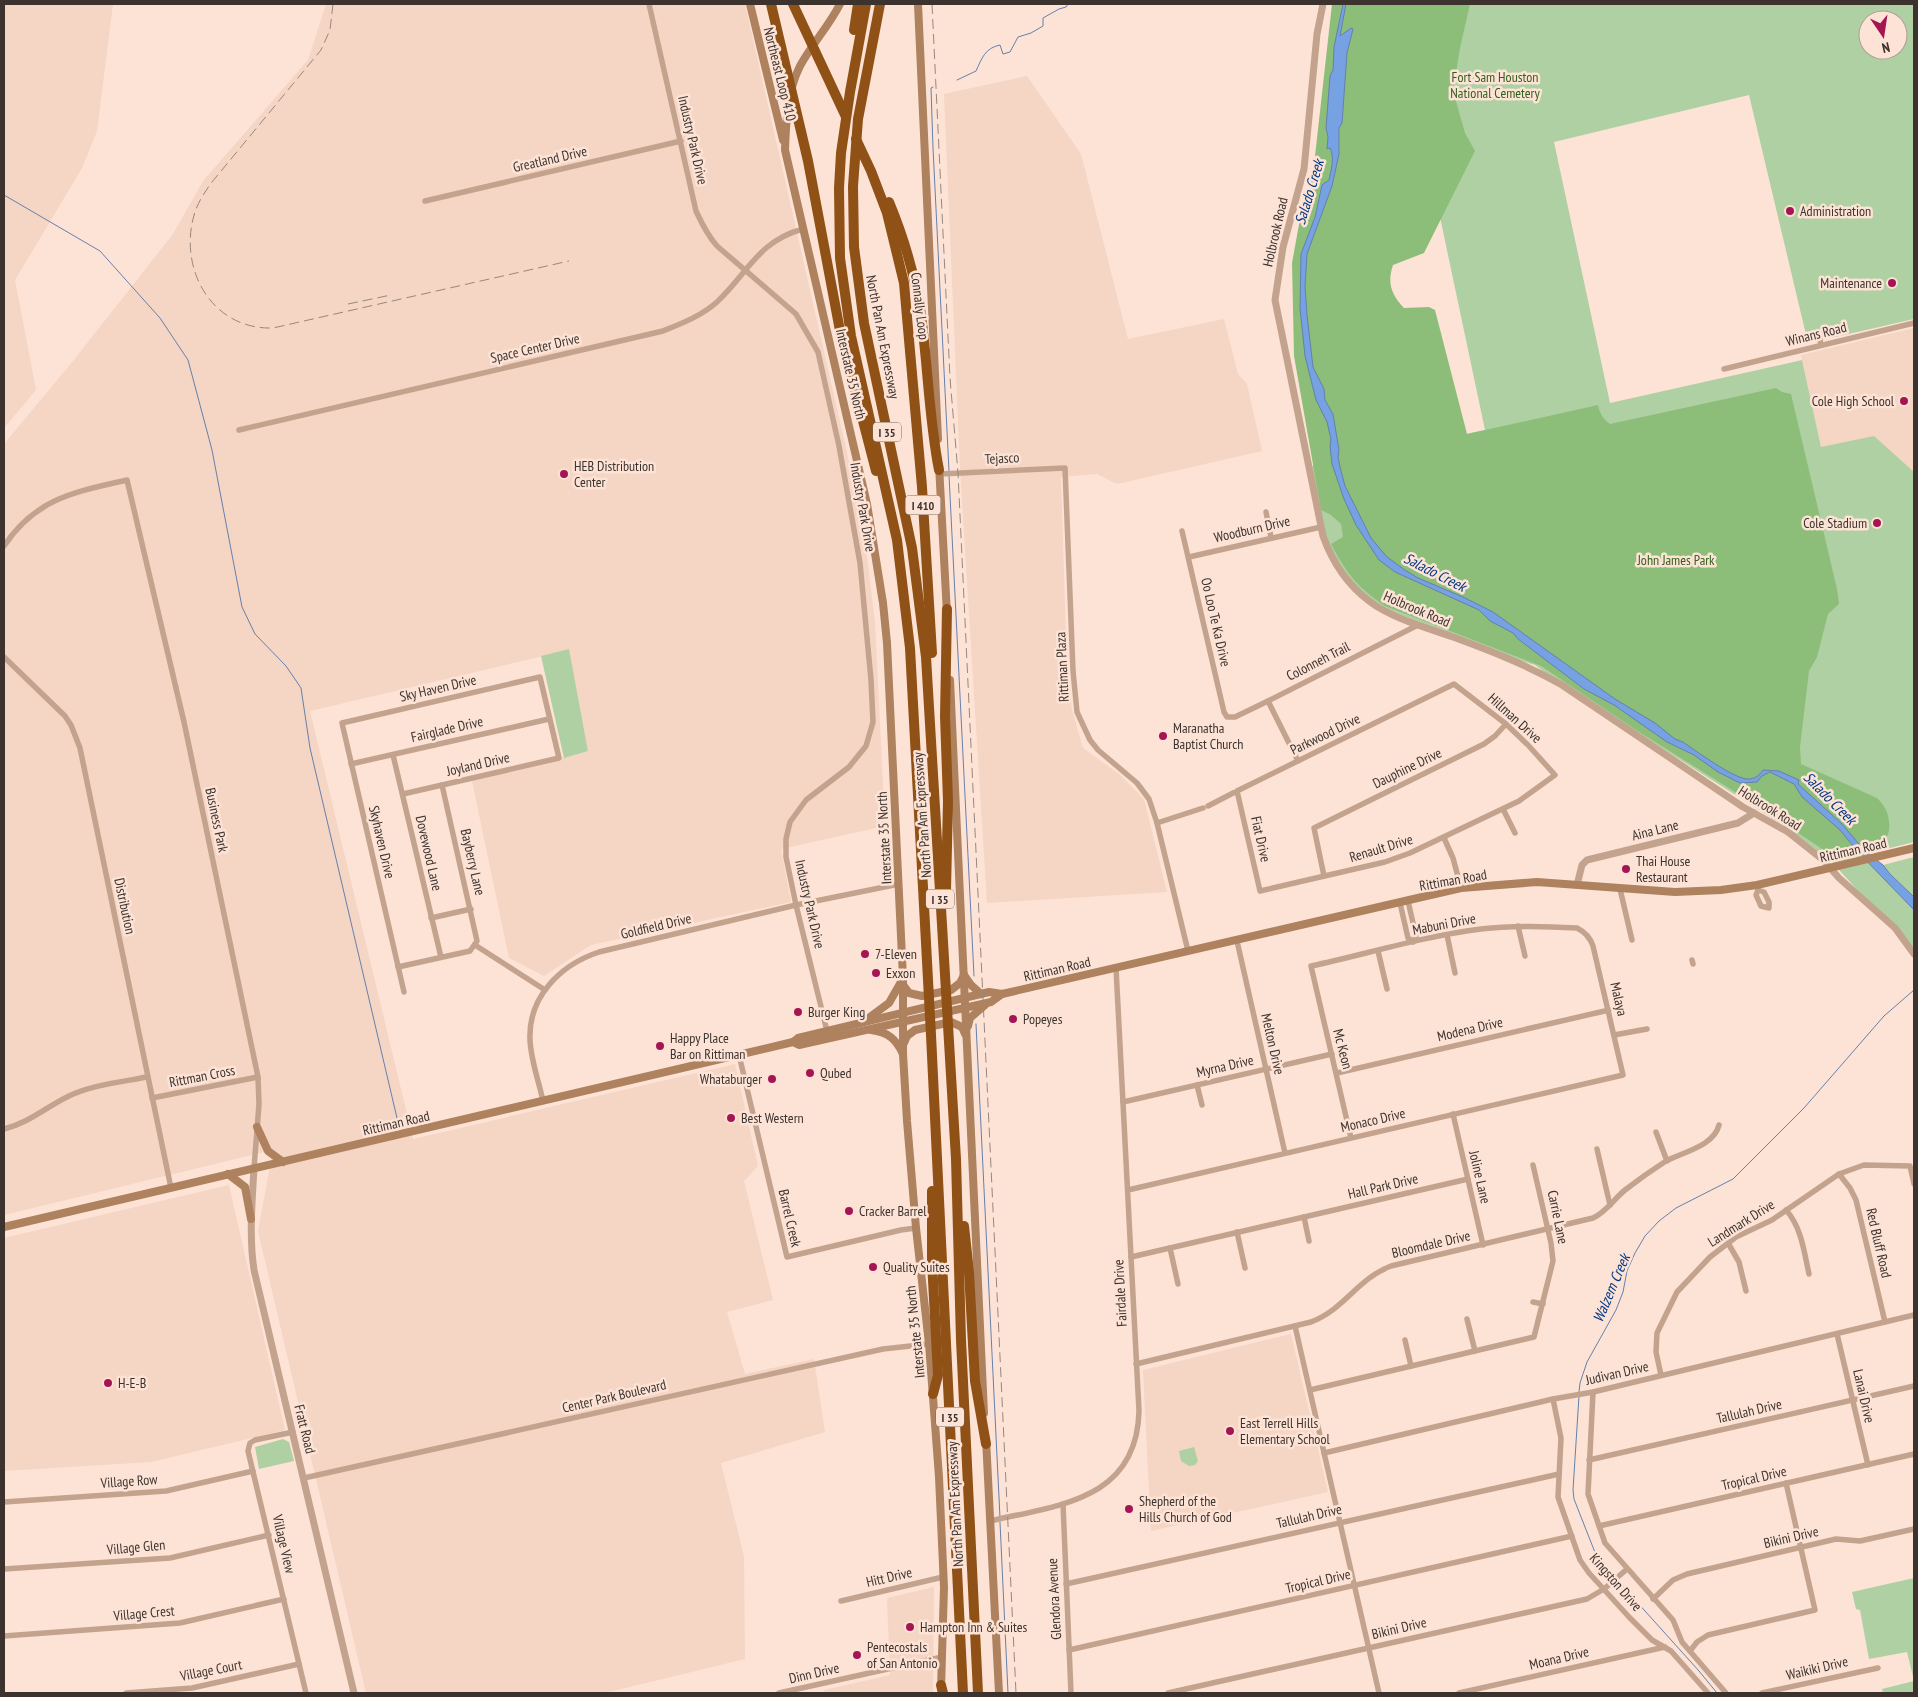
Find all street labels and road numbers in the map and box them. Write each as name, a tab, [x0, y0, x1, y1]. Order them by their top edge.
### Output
street label: Northeast Loop 410	[760, 25, 800, 123]
street label: Industry Park Drive	[674, 94, 712, 186]
street label: Greatland Drive	[511, 142, 589, 176]
street label: Holbrook Road	[1258, 195, 1292, 269]
street label: Connally Loop	[907, 271, 933, 341]
street label: North Pan Am Expressway	[862, 274, 904, 401]
street label: Winans Road	[1784, 318, 1848, 350]
street label: Interstate 35 North	[832, 327, 870, 421]
street label: Space Center Drive	[489, 329, 582, 367]
road number: I 35	[873, 422, 901, 442]
street label: Tejasco	[984, 448, 1020, 468]
street label: Industry Park Drive	[846, 461, 880, 553]
road number: I 410	[906, 496, 940, 514]
street label: Woodburn Drive	[1212, 511, 1292, 546]
street label: Oo Loo Te Ka Drive	[1197, 576, 1235, 668]
street label: Holbrook Road	[1381, 587, 1453, 631]
street label: Rittiman Plaza	[1051, 632, 1073, 702]
street label: Colonneh Trail	[1283, 637, 1353, 685]
street label: Sky Haven Drive	[398, 670, 478, 706]
street label: Hillman Drive	[1484, 689, 1546, 747]
street label: Parkwood Drive	[1287, 709, 1363, 759]
street label: Fairglade Drive	[409, 712, 485, 746]
street label: Dauphine Drive	[1370, 743, 1445, 792]
street label: Joyland Drive	[444, 748, 511, 780]
street label: North Pan Am Expressway	[909, 751, 935, 878]
street label: Holbrook Road	[1735, 782, 1805, 834]
street label: Business Park	[201, 786, 233, 855]
street label: Interstate 35 North	[873, 791, 895, 885]
street label: Skyhaven Drive	[365, 804, 399, 880]
street label: Dovewood Lane	[412, 814, 446, 893]
street label: Fiat Drive	[1247, 814, 1275, 864]
street label: Aina Lane	[1630, 815, 1680, 844]
street label: Bayberry Lane	[457, 827, 489, 897]
street label: Renault Drive	[1347, 830, 1415, 866]
street label: Rittiman Road	[1818, 834, 1888, 866]
street label: Industry Park Drive	[791, 858, 829, 950]
street label: Rittiman Road	[1418, 865, 1488, 895]
street label: Distribution	[110, 876, 140, 936]
road number: I 35	[926, 890, 954, 909]
street label: Goldfield Drive	[619, 909, 693, 943]
street label: Mabuni Drive	[1411, 909, 1477, 939]
street label: Rittiman Road	[1022, 953, 1092, 985]
street label: Malaya	[1606, 980, 1632, 1018]
street label: Melton Drive	[1257, 1012, 1289, 1077]
street label: Modena Drive	[1435, 1013, 1505, 1045]
street label: Mc Keon	[1329, 1027, 1357, 1071]
street label: Myrna Drive	[1195, 1051, 1256, 1081]
street label: Rittman Cross	[167, 1061, 237, 1091]
street label: Monaco Drive	[1339, 1104, 1407, 1136]
street label: Rittiman Road	[361, 1107, 431, 1139]
street label: Joline Lane	[1465, 1148, 1495, 1205]
street label: Hall Park Drive	[1346, 1169, 1420, 1203]
street label: Barrel Creek	[775, 1187, 806, 1249]
street label: Carrie Lane	[1544, 1189, 1573, 1246]
street label: Landmark Drive	[1704, 1195, 1778, 1251]
street label: Red Bluff Road	[1862, 1206, 1896, 1280]
street label: Bloomdale Drive	[1390, 1226, 1472, 1262]
street label: Fairdale Drive	[1109, 1259, 1131, 1327]
street label: Interstate 35 North	[901, 1285, 929, 1379]
street label: Judivan Drive	[1583, 1357, 1650, 1389]
street label: Lanai Drive	[1849, 1367, 1879, 1425]
street label: Center Park Boulevard	[560, 1375, 668, 1417]
street label: Tallulah Drive	[1714, 1395, 1784, 1427]
street label: Fratt Road	[290, 1403, 320, 1455]
road number: I 35	[936, 1408, 964, 1426]
street label: North Pan Am Expressway	[943, 1440, 967, 1567]
street label: Tropical Drive	[1720, 1462, 1789, 1494]
street label: Village Row	[99, 1470, 159, 1492]
street label: Tallulah Drive	[1274, 1500, 1344, 1532]
street label: Village View	[268, 1512, 300, 1576]
street label: Bikini Drive	[1762, 1522, 1820, 1552]
street label: Village Glen	[105, 1535, 166, 1559]
street label: Kingston Drive	[1586, 1549, 1646, 1615]
street label: Glendora Avenue	[1043, 1558, 1065, 1640]
street label: Hitt Drive	[864, 1563, 914, 1591]
street label: Tropical Drive	[1284, 1565, 1353, 1597]
street label: Village Crest	[112, 1601, 175, 1625]
street label: Bikini Drive	[1370, 1613, 1428, 1643]
street label: Moana Drive	[1527, 1642, 1591, 1674]
street label: Waikiki Drive	[1784, 1652, 1850, 1684]
street label: Village Court	[178, 1655, 244, 1685]
street label: Dinn Drive	[787, 1658, 841, 1688]

